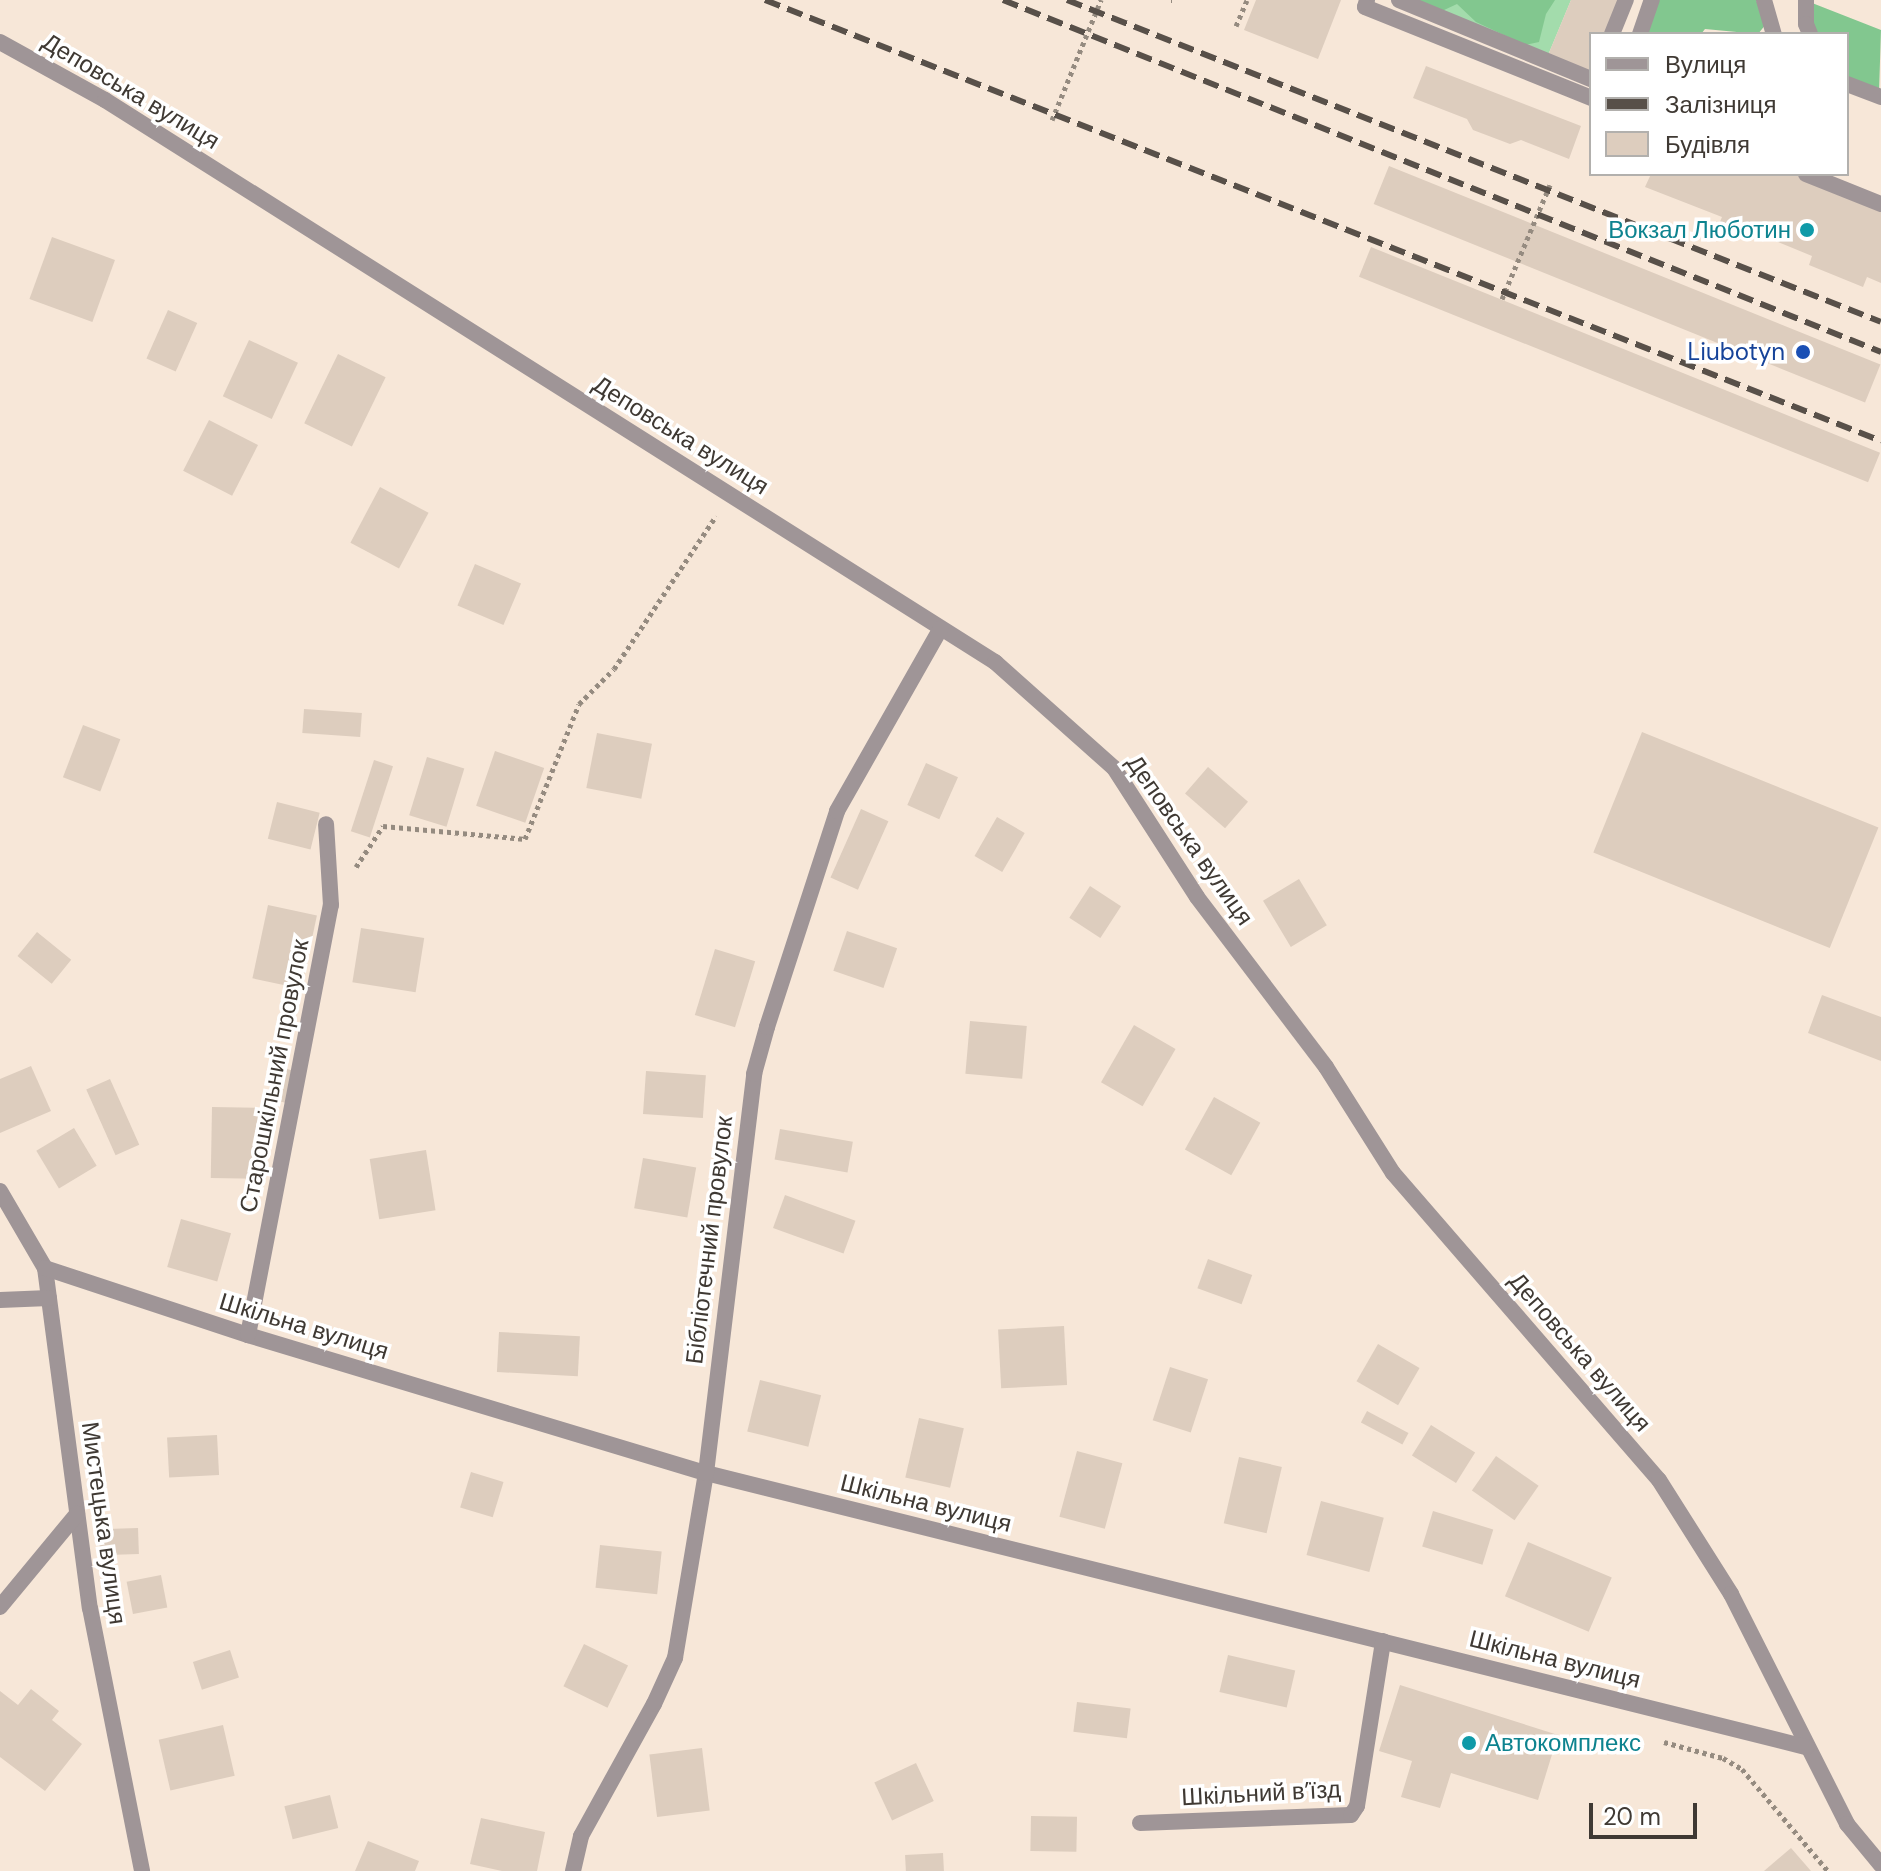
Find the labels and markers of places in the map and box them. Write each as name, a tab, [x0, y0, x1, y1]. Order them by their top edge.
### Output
place label: Вокзал Люботин	[1608, 216, 1791, 244]
marker: Вокзал Люботин	[1798, 221, 1816, 239]
place label: Liubotyn	[1688, 338, 1785, 366]
marker: Liubotyn	[1792, 341, 1814, 363]
place label: Автокомплекс	[1485, 1729, 1641, 1757]
marker: Автокомплекс	[1460, 1734, 1478, 1752]

